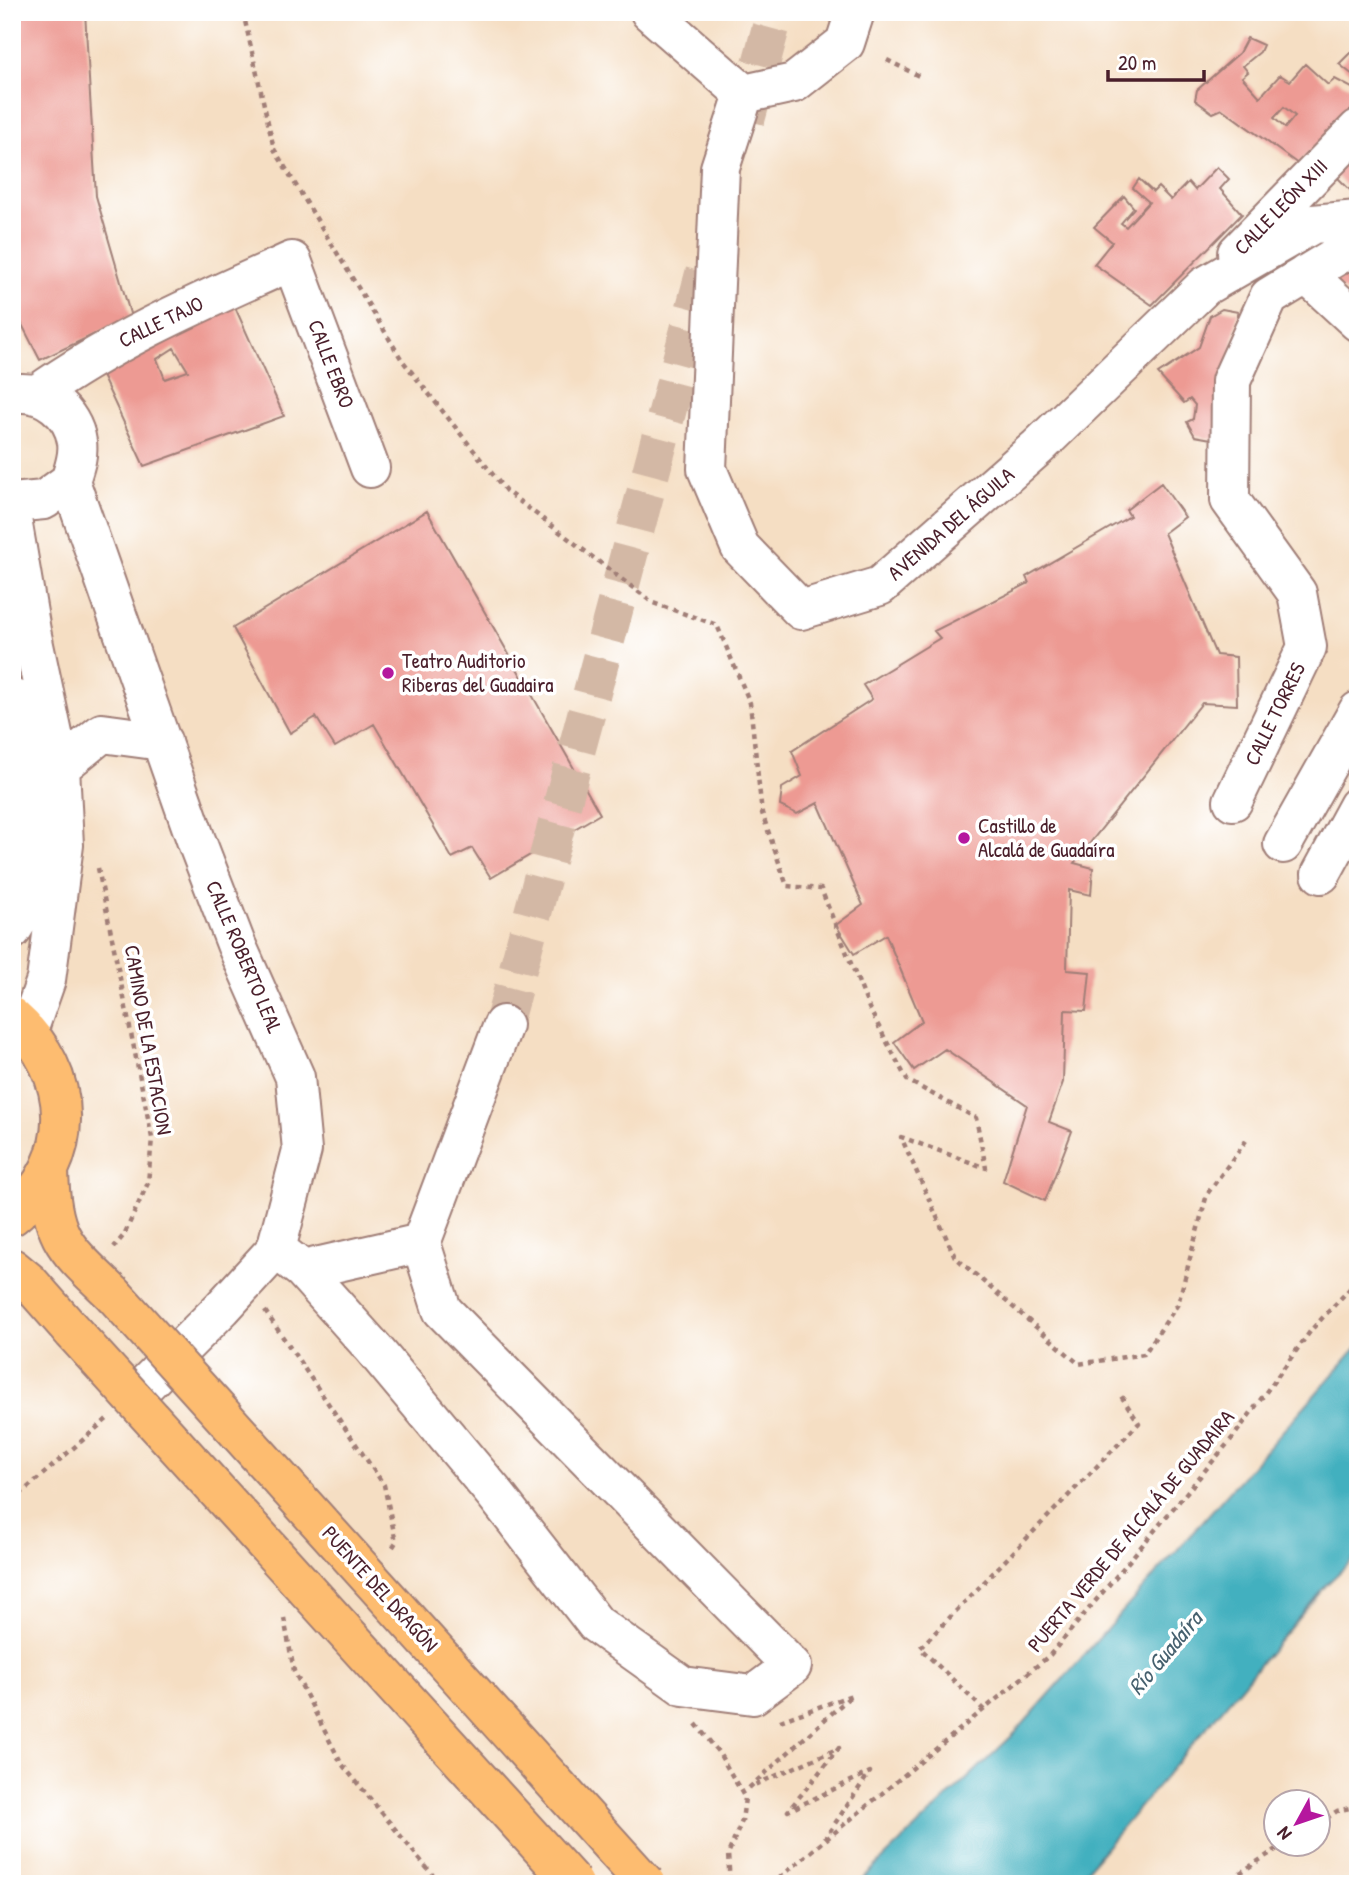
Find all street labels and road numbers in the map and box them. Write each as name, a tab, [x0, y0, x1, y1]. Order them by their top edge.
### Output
street label: CALLE LEÓN XIII	[1227, 152, 1334, 261]
street label: CALLE TAJO	[114, 289, 208, 355]
street label: CALLE EBRO	[301, 315, 362, 412]
street label: AVENIDA DEL ÁGUILA	[881, 460, 1020, 587]
street label: CALLE TORRES	[1237, 657, 1312, 770]
street label: CALLE ROBERTO LEAL	[199, 876, 290, 1038]
street label: CAMINO DE LA ESTACION	[118, 943, 179, 1137]
street label: PUERTA VERDE DE ALCALÁ DE GUADAIRA	[1021, 1403, 1241, 1658]
street label: PUENTE DEL DRAGÓN	[316, 1519, 445, 1658]

